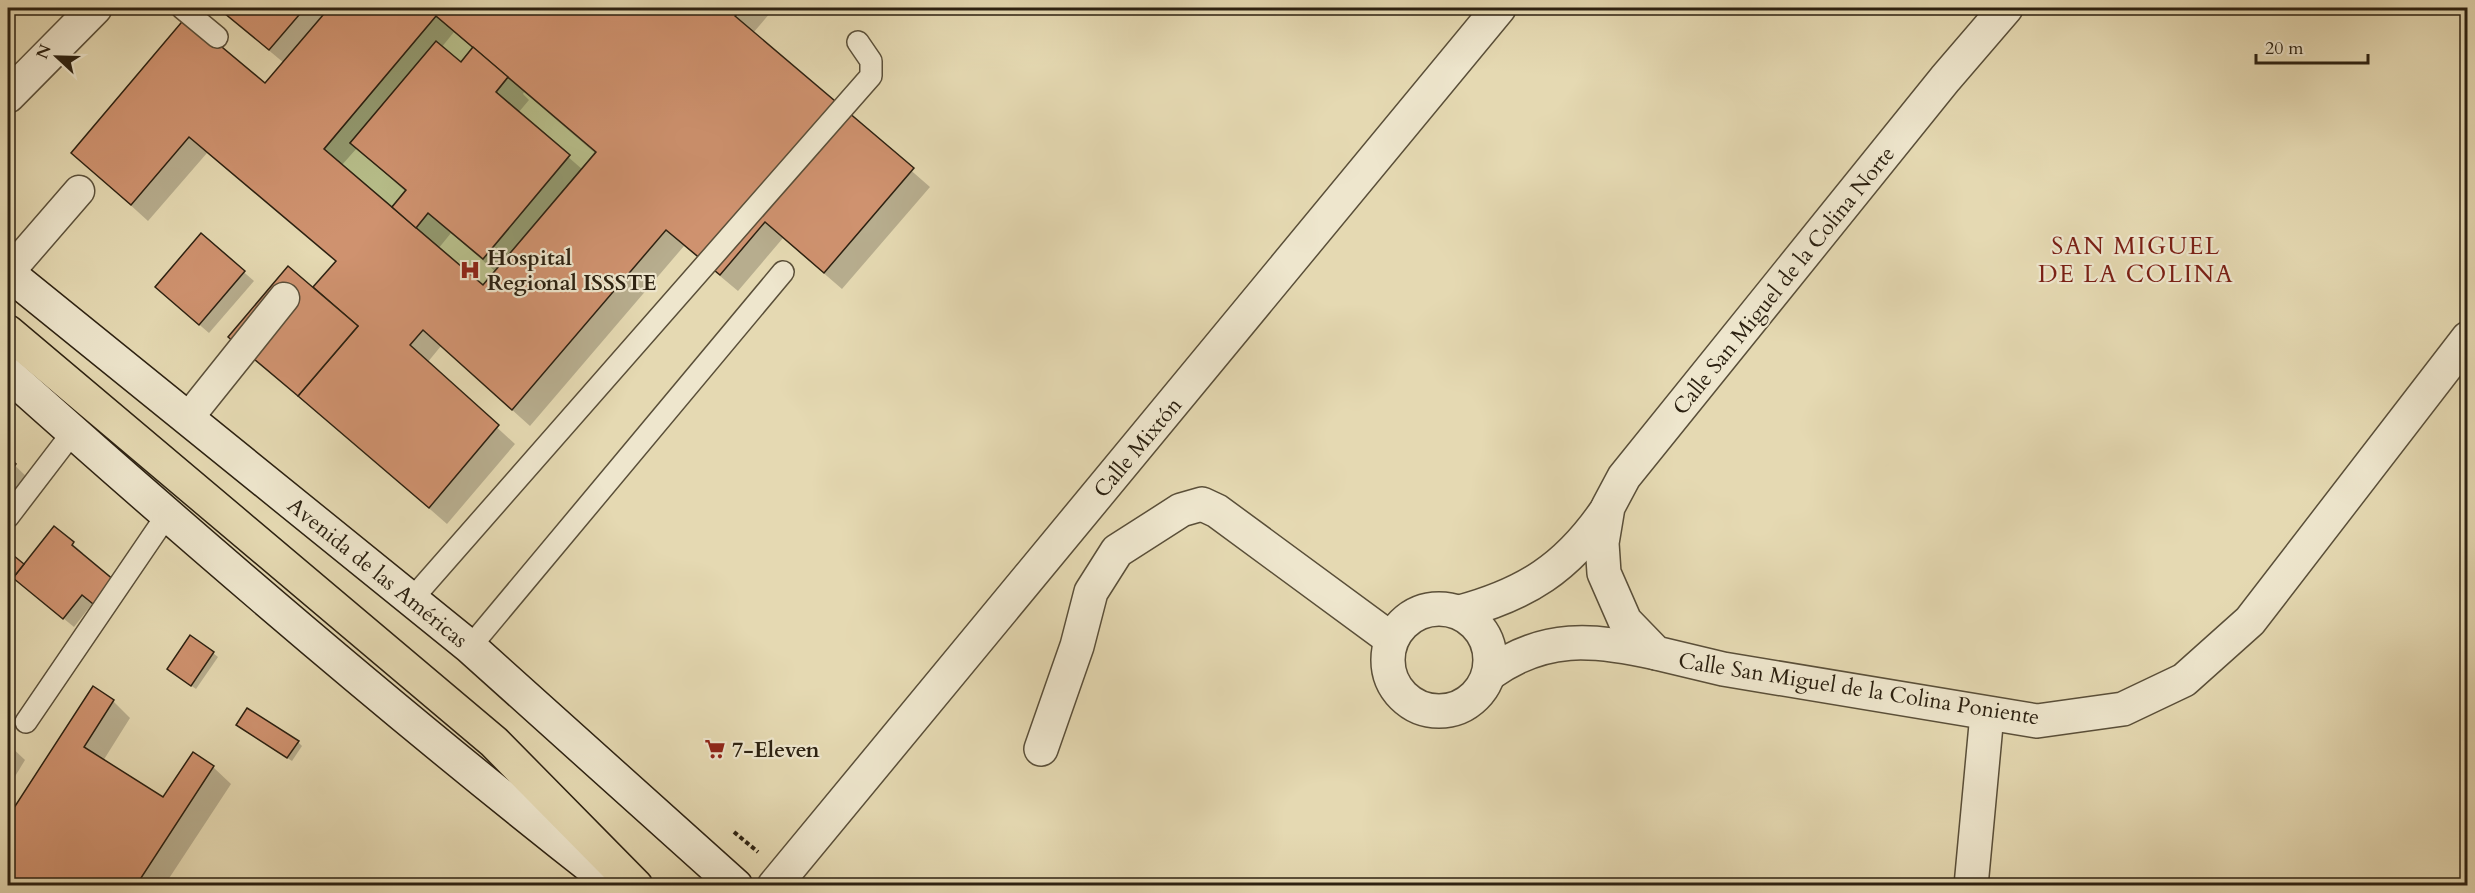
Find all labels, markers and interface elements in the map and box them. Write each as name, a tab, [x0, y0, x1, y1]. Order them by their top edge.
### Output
north arrow	[27, 27, 87, 87]
scale bar	[2256, 27, 2368, 65]
text: 20 m	[2265, 36, 2304, 61]
text: N	[31, 41, 57, 62]
street label: Calle San Miguel de la Colina Norte	[1666, 140, 1902, 421]
district label: SAN MIGUEL DE LA COLINA	[2038, 230, 2234, 291]
place label: Hospital Regional ISSSTE	[487, 243, 657, 298]
hospital icon: Hospital Regional ISSSTE	[458, 258, 482, 282]
street label: Calle Mixtón	[1087, 391, 1189, 504]
street label: Avenida de las Américas	[281, 491, 474, 655]
street label: Calle San Miguel de la Colina Poniente	[1676, 646, 2042, 732]
place label: 7-Eleven	[732, 735, 820, 765]
supermarket icon: 7-Eleven	[703, 737, 727, 761]

